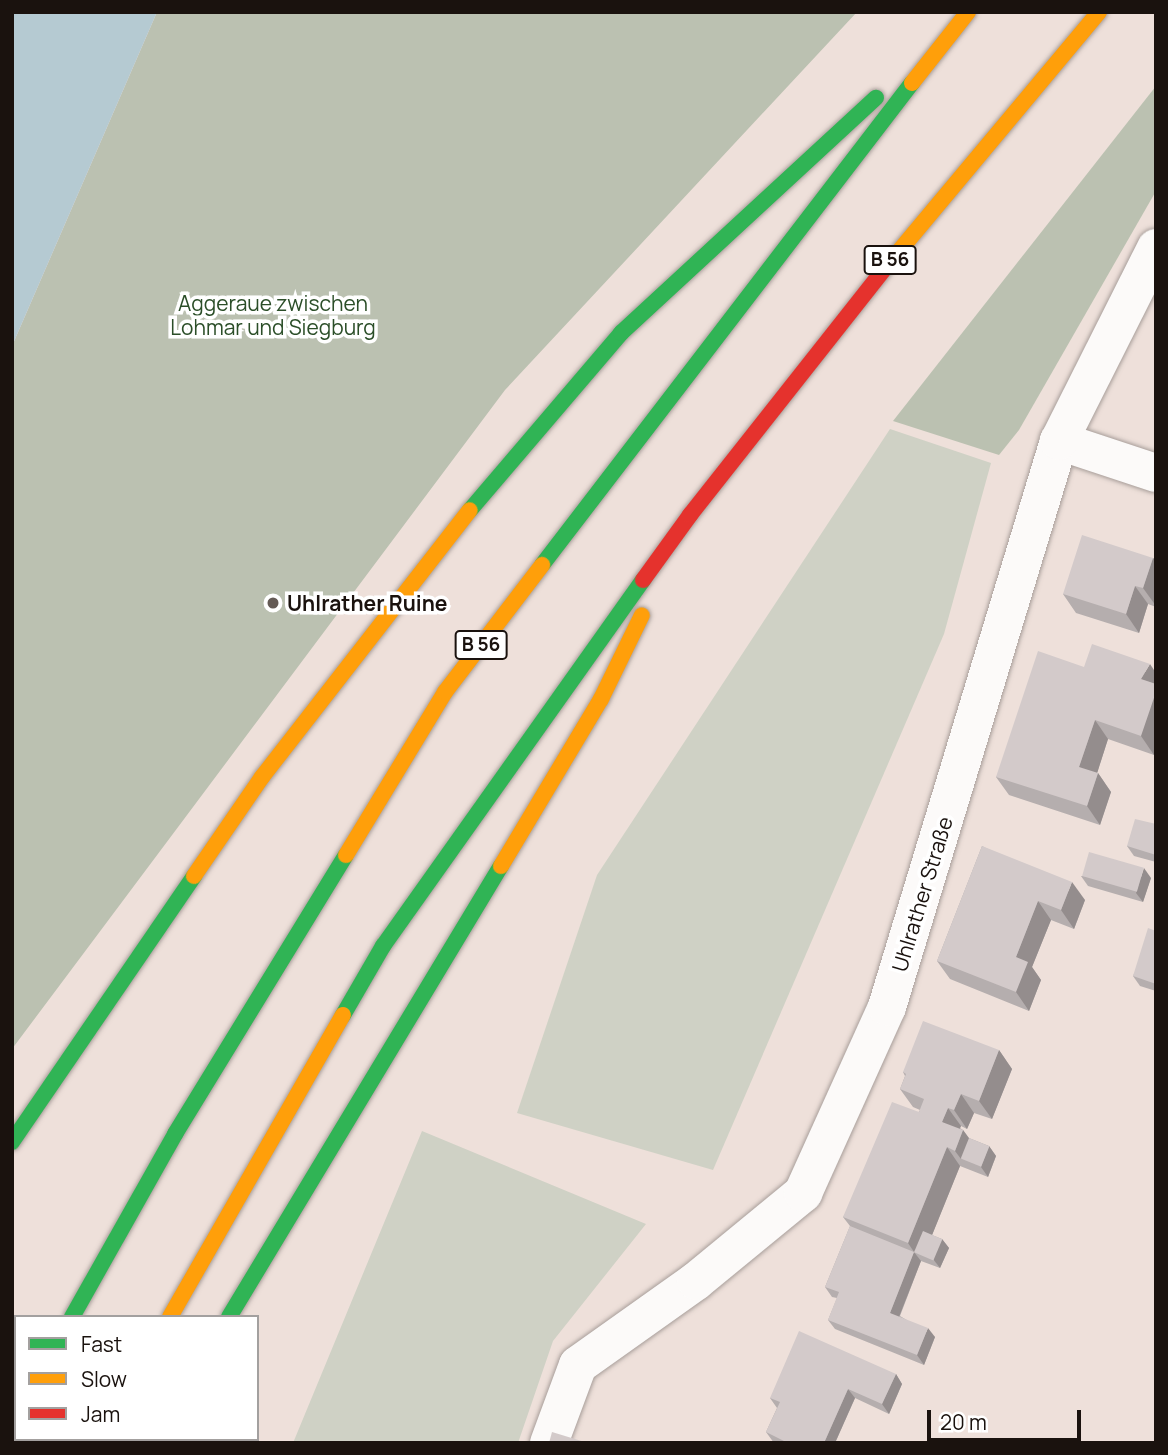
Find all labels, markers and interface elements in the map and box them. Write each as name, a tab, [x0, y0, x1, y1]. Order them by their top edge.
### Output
road number: B 56	[862, 244, 918, 276]
park label: Aggeraue zwischen Lohmar und Siegburg	[170, 290, 376, 340]
place label: Uhlrather Ruine	[287, 590, 447, 616]
marker: Uhlrather Ruine	[265, 595, 281, 611]
road number: B 56	[453, 630, 509, 660]
street label: Uhlrather Straße	[886, 813, 958, 975]
legend	[14, 1315, 259, 1441]
text: Fast	[81, 1330, 122, 1358]
text: Slow	[81, 1365, 127, 1393]
scale bar	[930, 1396, 1084, 1440]
text: Jam	[81, 1400, 120, 1428]
text: 20 m	[940, 1408, 987, 1436]

